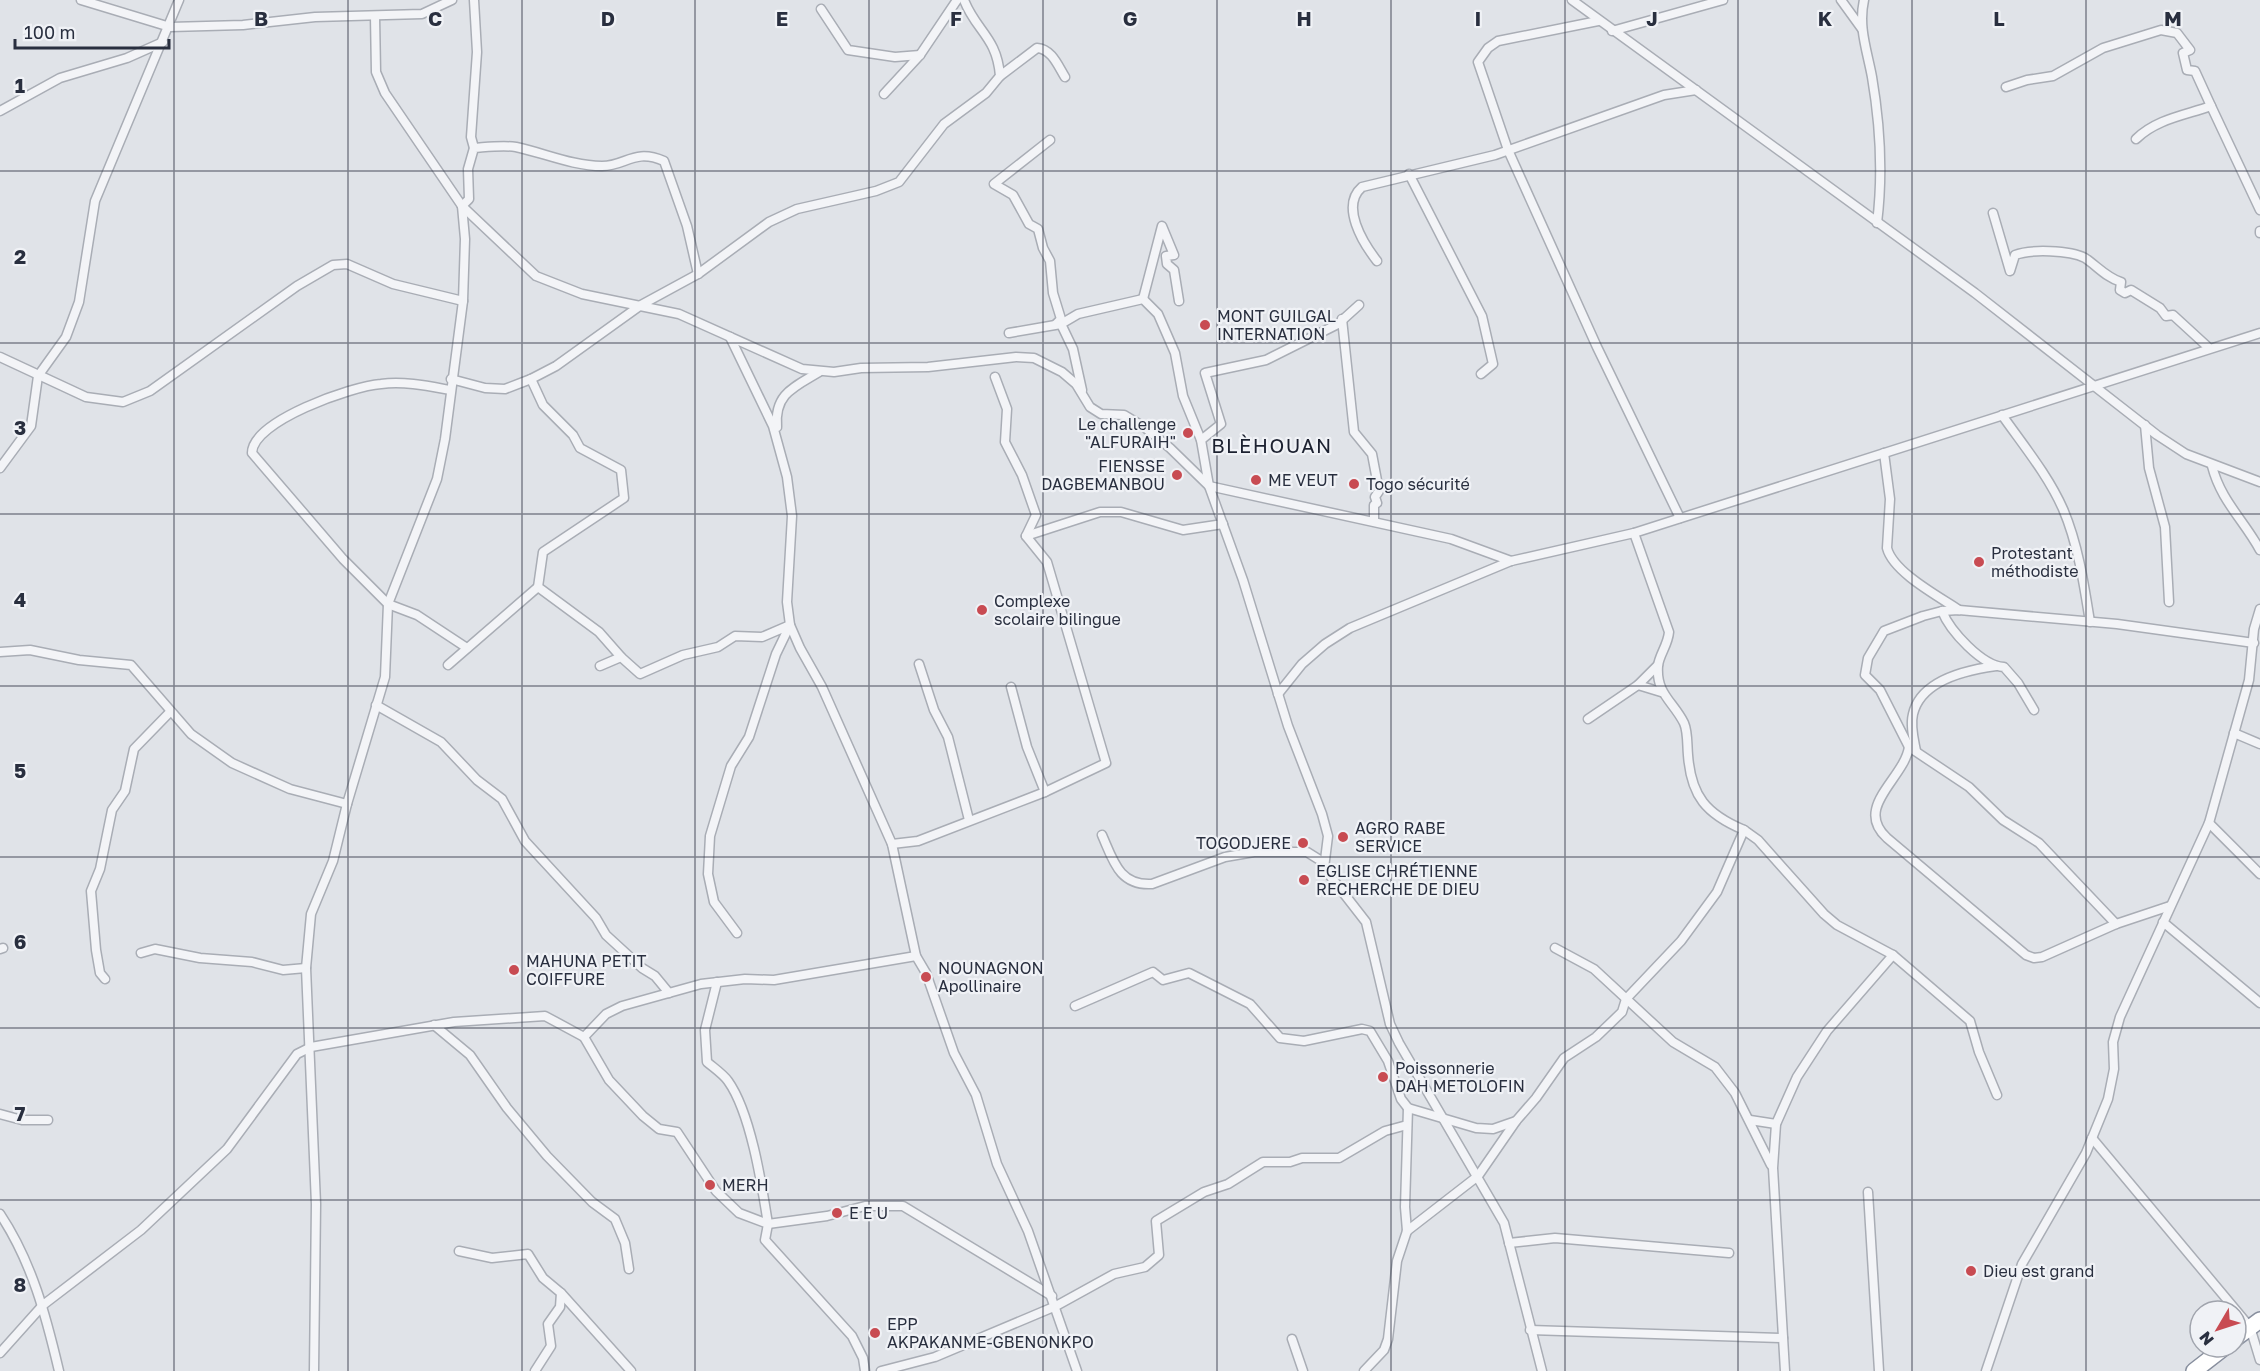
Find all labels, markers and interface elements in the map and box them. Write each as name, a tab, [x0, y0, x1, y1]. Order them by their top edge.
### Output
text: B	[254, 6, 268, 30]
text: C	[428, 6, 442, 30]
text: D	[601, 6, 615, 30]
text: E	[776, 6, 788, 30]
text: F	[950, 6, 962, 30]
text: G	[1123, 6, 1137, 30]
text: H	[1296, 6, 1312, 30]
text: I	[1475, 6, 1481, 30]
text: J	[1646, 6, 1658, 30]
text: K	[1818, 6, 1833, 30]
text: L	[1993, 6, 2005, 30]
text: M	[2164, 6, 2182, 30]
scale bar	[15, 12, 170, 50]
text: 100 m	[24, 21, 75, 43]
text: 1	[15, 73, 25, 97]
text: 2	[14, 244, 26, 268]
place label: MONT GUILGAL INTERNATION	[1217, 306, 1336, 344]
marker: MONT GUILGAL INTERNATION	[1198, 318, 1212, 332]
place label: Le challenge "ALFURAIH"	[1078, 414, 1176, 452]
text: 3	[14, 415, 26, 439]
marker: Le challenge "ALFURAIH"	[1181, 426, 1195, 440]
district label: BLÈHOUAN	[1211, 433, 1333, 457]
place label: FIENSSE DAGBEMANBOU	[1041, 456, 1165, 494]
marker: FIENSSE DAGBEMANBOU	[1170, 468, 1184, 482]
place label: ME VEUT	[1268, 470, 1338, 490]
marker: ME VEUT	[1249, 473, 1263, 487]
place label: Togo sécurité	[1366, 474, 1470, 494]
marker: Togo sécurité	[1347, 477, 1361, 491]
place label: Protestant méthodiste	[1991, 543, 2079, 581]
marker: Protestant méthodiste	[1972, 555, 1986, 569]
text: 4	[14, 587, 26, 611]
place label: Complexe scolaire bilingue	[994, 591, 1121, 629]
marker: Complexe scolaire bilingue	[975, 603, 989, 617]
text: 5	[14, 758, 26, 782]
place label: AGRO RABE SERVICE	[1355, 818, 1445, 856]
marker: AGRO RABE SERVICE	[1336, 830, 1350, 844]
place label: TOGODJERE	[1196, 833, 1291, 853]
marker: TOGODJERE	[1296, 836, 1310, 850]
place label: EGLISE CHRÉTIENNE RECHERCHE DE DIEU	[1316, 861, 1480, 899]
marker: EGLISE CHRÉTIENNE RECHERCHE DE DIEU	[1297, 873, 1311, 887]
text: 6	[14, 929, 26, 953]
place label: MAHUNA PETIT COIFFURE	[526, 951, 647, 989]
place label: NOUNAGNON Apollinaire	[938, 958, 1044, 996]
marker: MAHUNA PETIT COIFFURE	[507, 963, 521, 977]
marker: NOUNAGNON Apollinaire	[919, 970, 933, 984]
place label: Poissonnerie DAH METOLOFIN	[1395, 1058, 1525, 1096]
marker: Poissonnerie DAH METOLOFIN	[1376, 1070, 1390, 1084]
text: 7	[15, 1101, 26, 1125]
place label: MERH	[722, 1175, 769, 1195]
marker: MERH	[703, 1178, 717, 1192]
place label: E E U	[849, 1203, 888, 1223]
marker: E E U	[830, 1206, 844, 1220]
place label: Dieu est grand	[1983, 1261, 2094, 1281]
marker: Dieu est grand	[1964, 1264, 1978, 1278]
text: 8	[14, 1272, 26, 1296]
north arrow	[2188, 1299, 2248, 1359]
place label: EPP AKPAKANME-GBENONKPO	[887, 1314, 1094, 1352]
marker: EPP AKPAKANME-GBENONKPO	[868, 1326, 882, 1340]
text: N	[2195, 1327, 2218, 1349]

